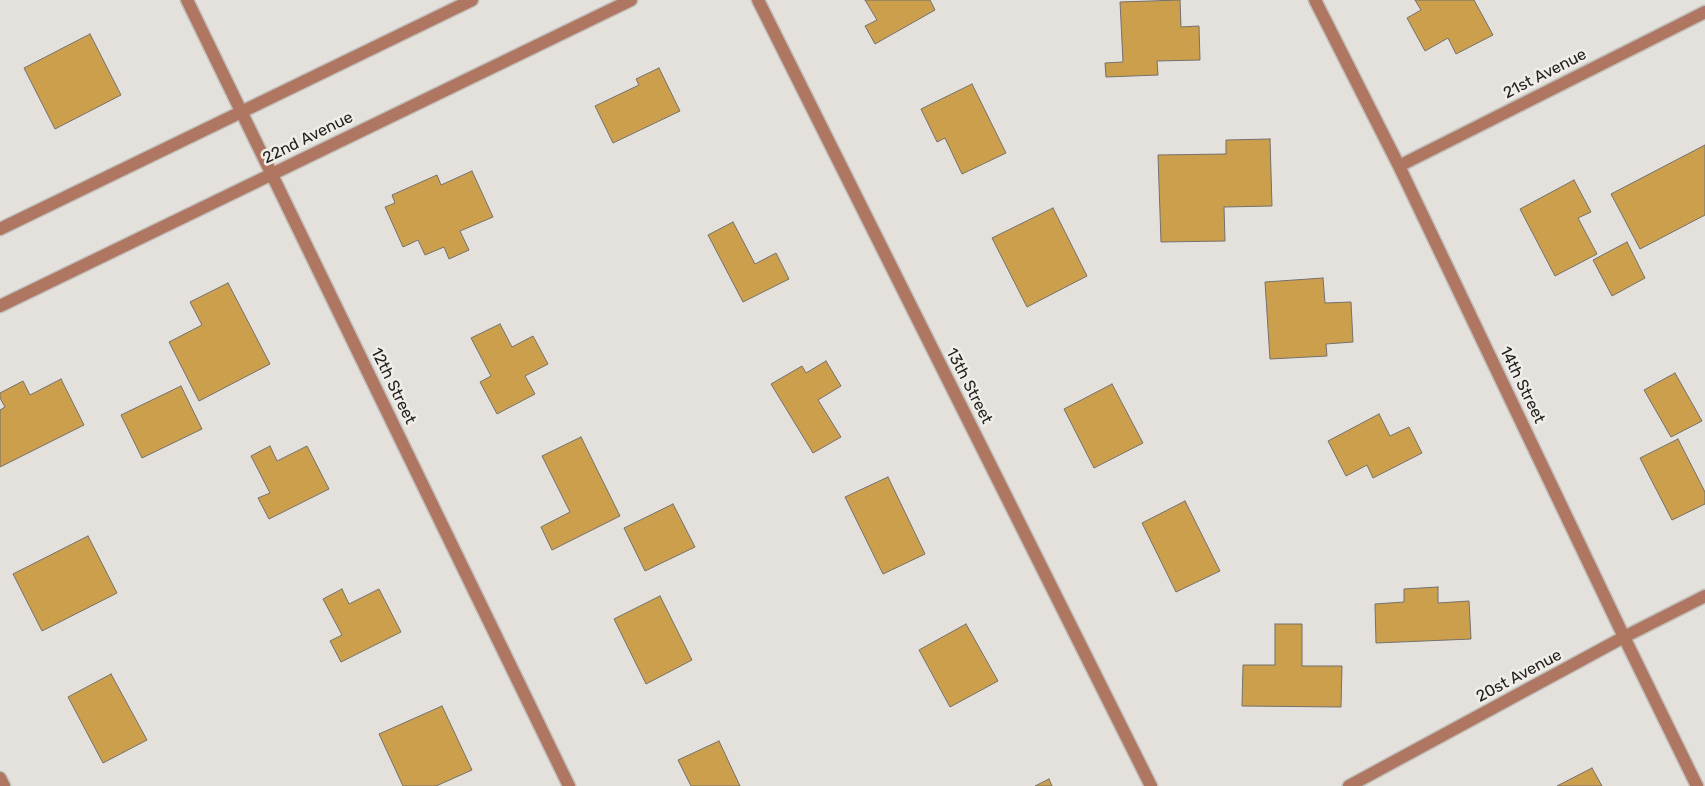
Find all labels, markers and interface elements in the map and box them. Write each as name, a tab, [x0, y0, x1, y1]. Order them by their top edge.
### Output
street label: 21st Avenue	[1500, 45, 1590, 103]
street label: 22nd Avenue	[260, 108, 356, 168]
street label: 14th Street	[1495, 344, 1549, 426]
street label: 12th Street	[366, 345, 420, 427]
street label: 13th Street	[942, 345, 996, 427]
street label: 20st Avenue	[1473, 645, 1565, 707]

